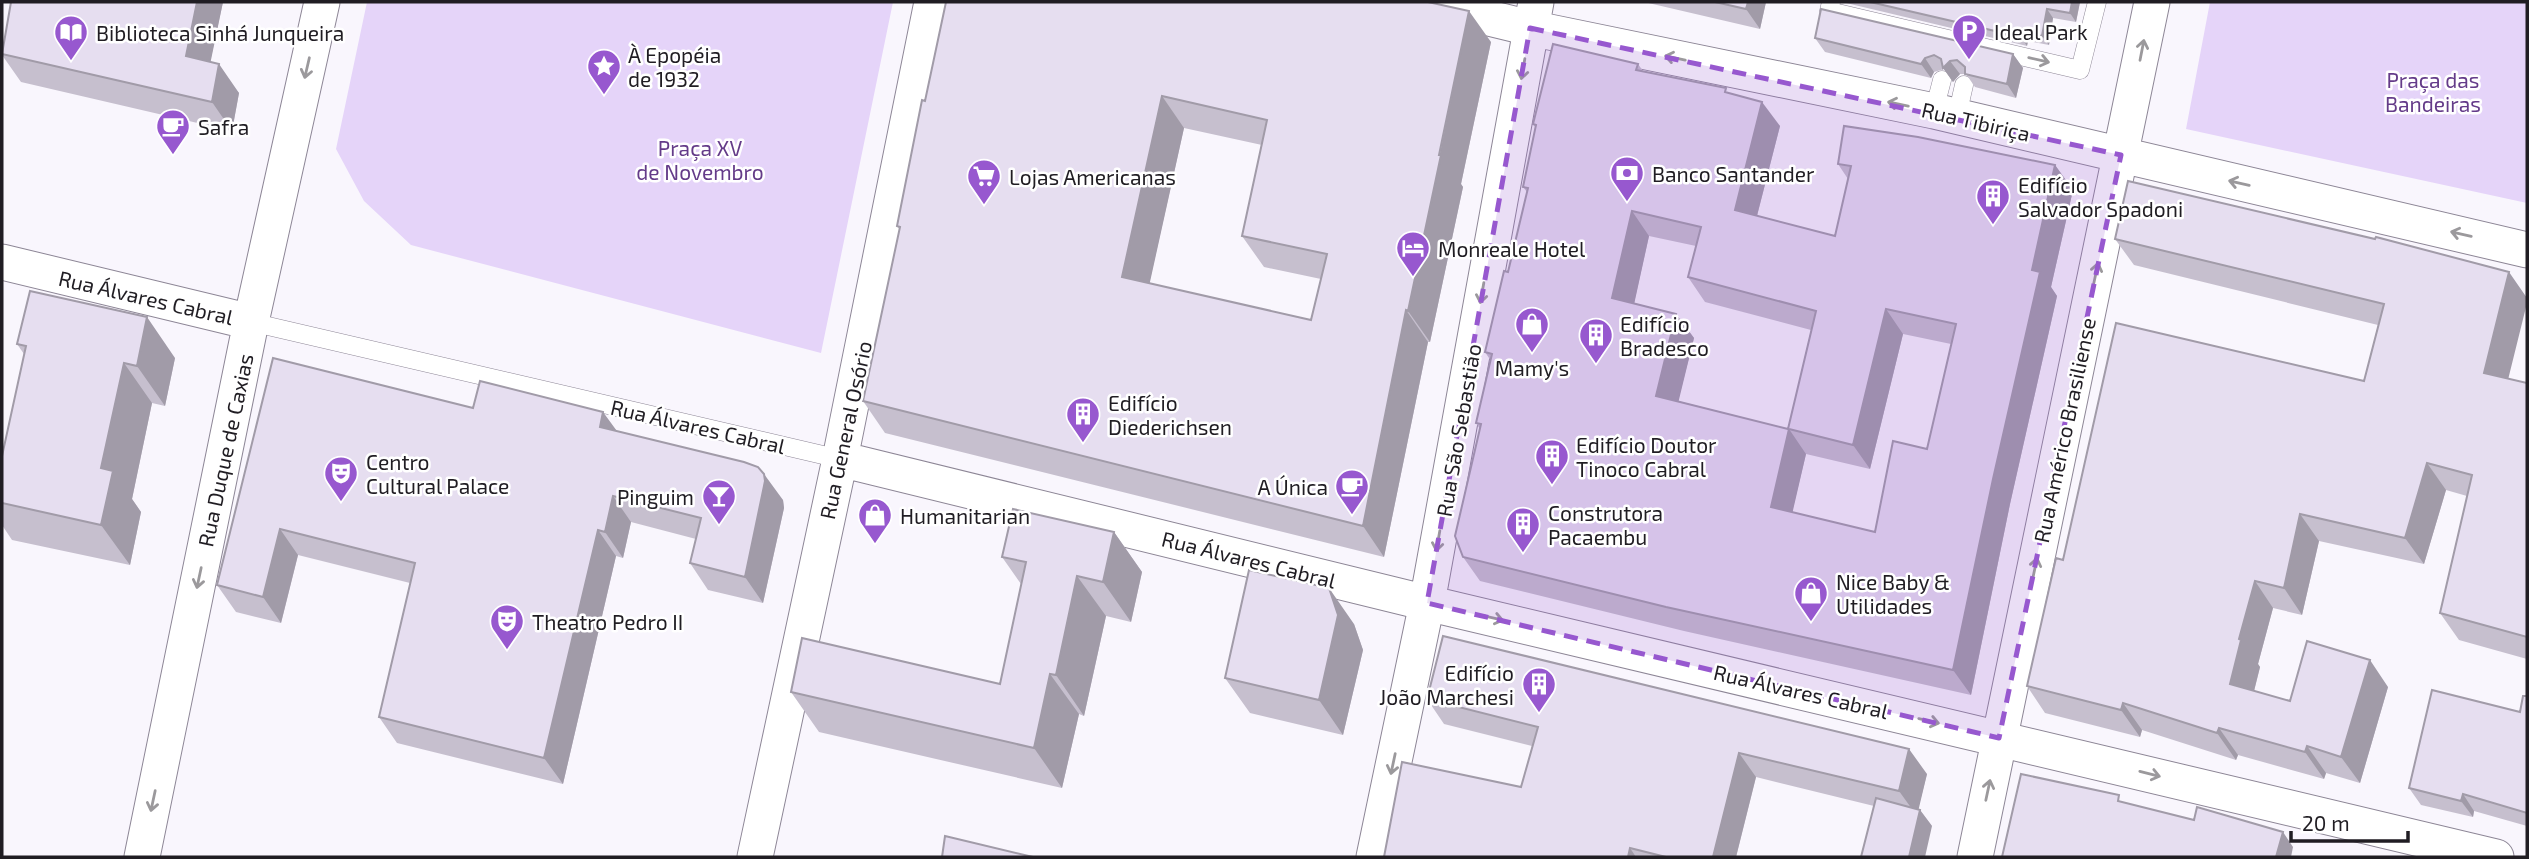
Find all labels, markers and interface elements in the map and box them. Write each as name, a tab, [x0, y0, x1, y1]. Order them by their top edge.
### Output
parking icon: Ideal Park	[1950, 12, 1988, 61]
library icon: Biblioteca Sinhá Junqueira	[52, 13, 90, 62]
place label: Ideal Park	[1994, 19, 2088, 44]
place label: Biblioteca Sinhá Junqueira	[96, 20, 344, 45]
one-way arrow	[2135, 39, 2149, 62]
place label: À Epopéia de 1932	[628, 42, 721, 91]
place icon: À Epopéia de 1932	[585, 47, 623, 96]
one-way arrow	[1664, 50, 1687, 64]
one-way arrow	[2027, 54, 2050, 68]
one-way arrow	[300, 56, 314, 79]
one-way arrow	[1516, 57, 1529, 80]
park label: Praça das Bandeiras	[2385, 67, 2481, 116]
one-way arrow	[1887, 96, 1910, 110]
street label: Rua Tibiriça	[1919, 96, 2033, 148]
cafe icon: Safra	[154, 107, 192, 156]
place label: Safra	[198, 114, 249, 139]
park label: Praça XV de Novembro	[636, 135, 764, 184]
bank icon: Banco Santander	[1608, 154, 1646, 203]
supermarket icon: Lojas Americanas	[965, 157, 1003, 206]
place label: Banco Santander	[1652, 161, 1815, 186]
place label: Lojas Americanas	[1009, 164, 1176, 190]
place label: Edifício Salvador Spadoni	[2018, 172, 2183, 221]
one-way arrow	[2228, 175, 2251, 189]
building icon: Edifício Salvador Spadoni	[1974, 177, 2012, 226]
one-way arrow	[2450, 227, 2473, 240]
hotel icon: Monreale Hotel	[1394, 229, 1432, 278]
place label: Monreale Hotel	[1438, 236, 1586, 261]
one-way arrow	[2090, 262, 2104, 285]
street label: Rua Álvares Cabral	[56, 265, 237, 329]
one-way arrow	[1475, 281, 1489, 304]
shop icon: Mamy's	[1513, 305, 1551, 354]
place label: Edifício Bradesco	[1620, 311, 1709, 360]
street label: Rua Américo Brasiliense	[2028, 315, 2100, 545]
building icon: Edifício Bradesco	[1577, 316, 1615, 365]
street label: Rua General Osório	[814, 339, 876, 521]
street label: Rua São Sebastião	[1430, 342, 1486, 518]
street label: Rua Duque de Caxias	[192, 351, 258, 549]
place label: Mamy's	[1495, 355, 1569, 380]
place label: Edifício Diederichsen	[1108, 390, 1232, 439]
street label: Rua Álvares Cabral	[608, 394, 789, 458]
building icon: Edifício Diederichsen	[1064, 395, 1102, 444]
place label: Edifício Doutor Tinoco Cabral	[1576, 432, 1717, 481]
building icon: Edifício Doutor Tinoco Cabral	[1533, 437, 1571, 486]
place label: Centro Cultural Palace	[366, 449, 509, 498]
theatre icon: Centro Cultural Palace	[322, 454, 360, 503]
cafe icon: A Única	[1333, 467, 1371, 516]
place label: A Única	[1258, 474, 1328, 499]
bar icon: Pinguim	[700, 477, 738, 526]
place label: Pinguim	[617, 484, 694, 509]
shop icon: Humanitarian	[856, 496, 894, 545]
place label: Construtora Pacaembu	[1548, 500, 1663, 549]
place label: Humanitarian	[900, 503, 1030, 528]
building icon: Construtora Pacaembu	[1504, 505, 1542, 554]
street label: Rua Álvares Cabral	[1159, 525, 1339, 593]
one-way arrow	[1431, 529, 1444, 552]
one-way arrow	[2028, 557, 2042, 580]
one-way arrow	[191, 566, 205, 589]
place label: Nice Baby & Utilidades	[1836, 569, 1950, 618]
shop icon: Nice Baby & Utilidades	[1792, 574, 1830, 623]
theatre icon: Theatro Pedro II	[488, 602, 526, 651]
place label: Theatro Pedro II	[532, 609, 683, 634]
one-way arrow	[1481, 612, 1504, 626]
street label: Rua Álvares Cabral	[1711, 659, 1892, 723]
place label: Edifício João Marchesi	[1379, 660, 1514, 709]
building icon: Edifício João Marchesi	[1520, 665, 1558, 714]
one-way arrow	[1917, 715, 1940, 728]
one-way arrow	[1386, 752, 1400, 775]
one-way arrow	[2138, 768, 2161, 781]
one-way arrow	[1982, 779, 1996, 802]
one-way arrow	[146, 789, 160, 812]
scale bar	[2291, 800, 2408, 844]
text: 20 m	[2302, 810, 2350, 835]

